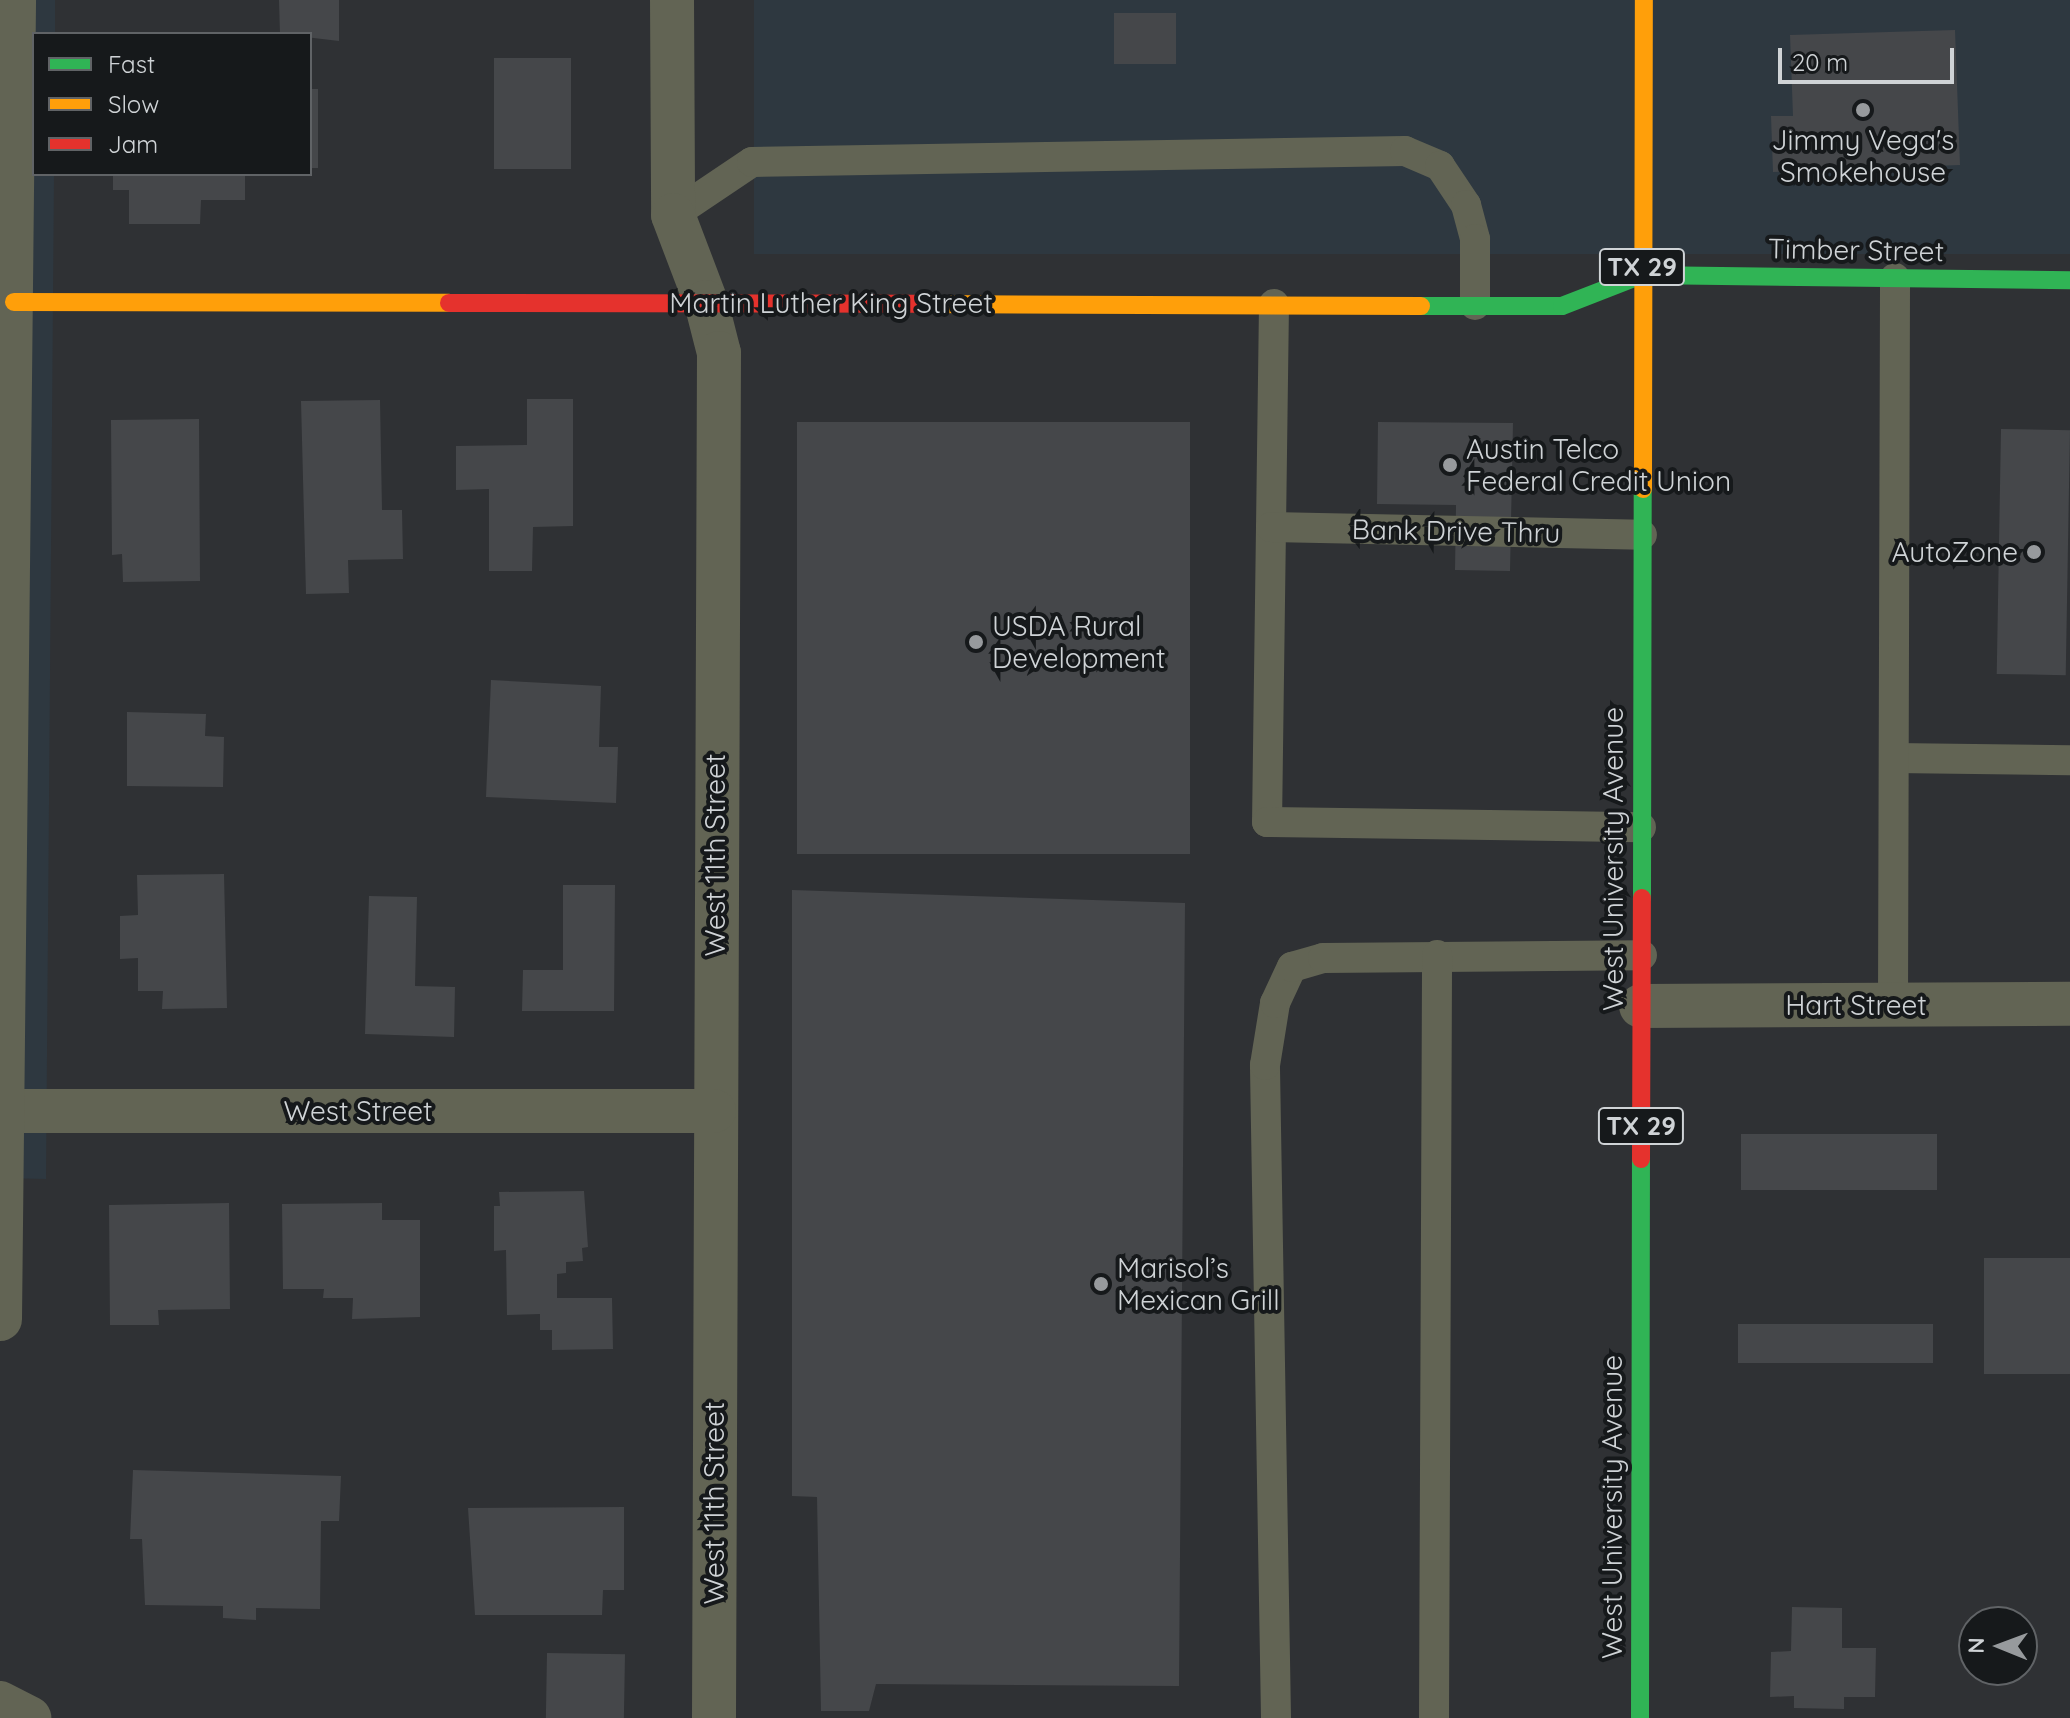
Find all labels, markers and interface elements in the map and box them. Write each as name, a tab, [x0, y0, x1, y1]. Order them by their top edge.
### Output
legend	[32, 32, 312, 176]
scale bar	[1782, 32, 1958, 82]
text: 20 m	[1792, 47, 1848, 77]
text: Fast	[108, 49, 155, 79]
text: Slow	[108, 89, 159, 119]
marker: Jimmy Vega's Smokehouse	[1854, 101, 1872, 119]
place label: Jimmy Vega's Smokehouse	[1772, 123, 1954, 189]
text: Jam	[108, 129, 158, 159]
street label: Timber Street	[1768, 232, 1944, 268]
road number: TX 29	[1598, 245, 1686, 289]
street label: Martin Luther King Street	[669, 286, 993, 320]
place label: Austin Telco Federal Credit Union	[1466, 432, 1731, 498]
marker: Austin Telco Federal Credit Union	[1441, 456, 1459, 474]
street label: Bank Drive Thru	[1351, 512, 1561, 550]
place label: AutoZone	[1891, 535, 2018, 569]
marker: AutoZone	[2025, 543, 2043, 561]
place label: USDA Rural Development	[992, 609, 1166, 675]
marker: USDA Rural Development	[967, 633, 985, 651]
street label: West University Avenue	[1596, 707, 1630, 1011]
street label: West 11th Street	[698, 754, 732, 956]
street label: Hart Street	[1785, 988, 1927, 1022]
street label: West Street	[283, 1094, 433, 1128]
road number: TX 29	[1597, 1104, 1685, 1148]
place label: Marisol’s Mexican Grill	[1117, 1251, 1280, 1317]
marker: Marisol’s Mexican Grill	[1092, 1275, 1110, 1293]
street label: West University Avenue	[1595, 1355, 1629, 1659]
street label: West 11th Street	[697, 1402, 731, 1604]
north arrow	[1958, 1606, 2038, 1686]
text: N	[1962, 1637, 1990, 1654]

